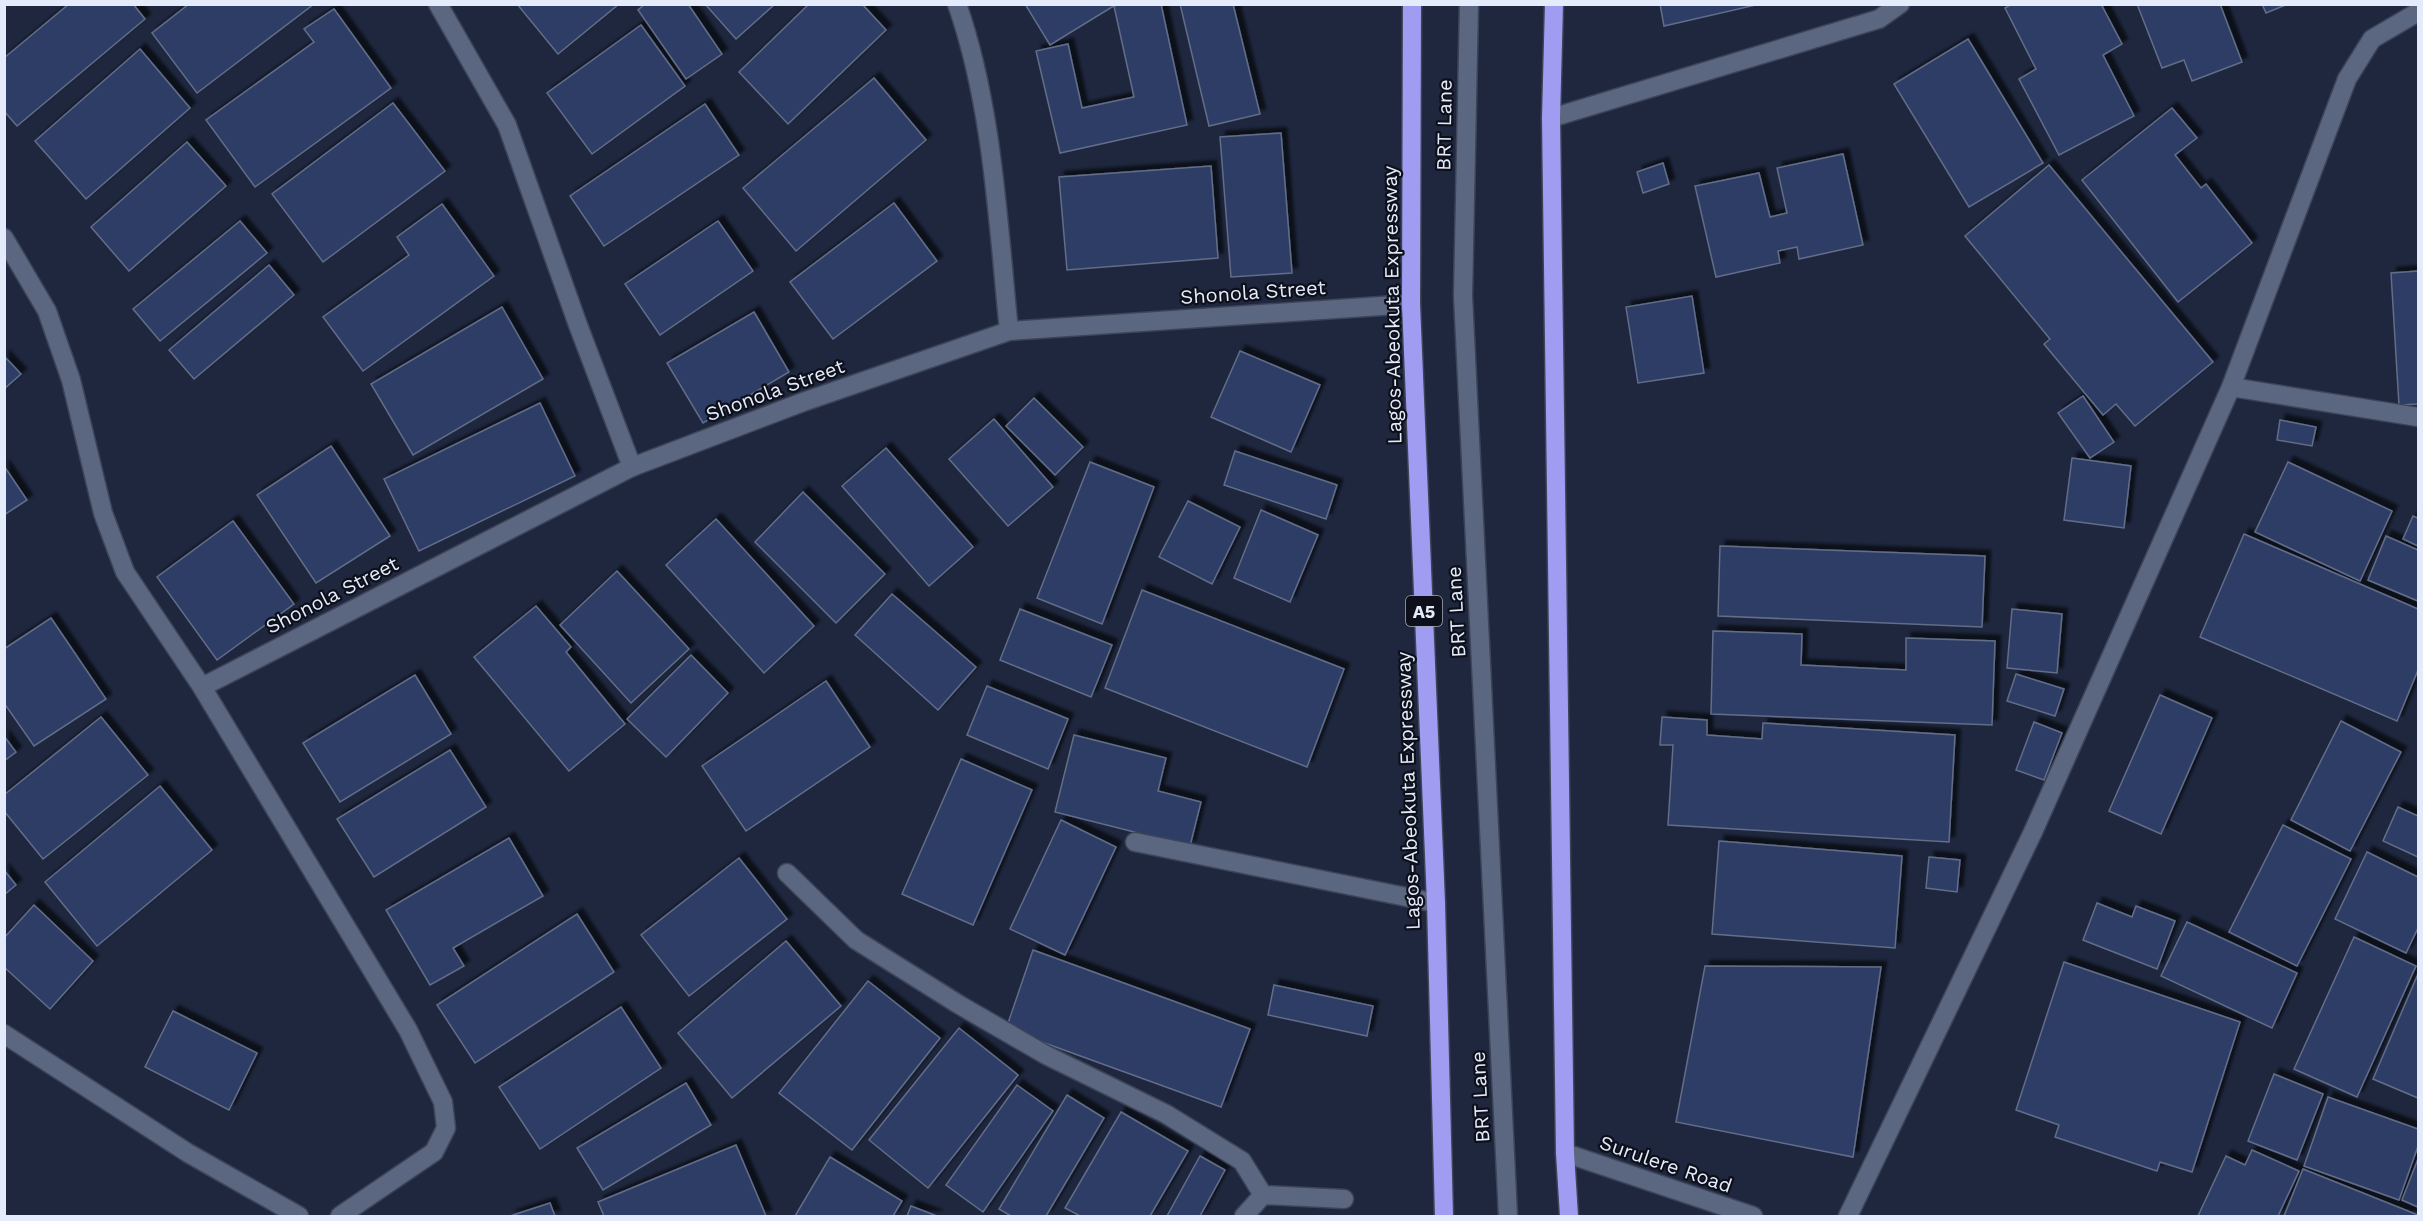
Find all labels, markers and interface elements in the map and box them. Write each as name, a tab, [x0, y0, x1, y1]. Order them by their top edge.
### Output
street label: BRT Lane	[1431, 79, 1457, 171]
street label: Lagos-Abeokuta Expressway	[1378, 165, 1406, 445]
street label: Shonola Street	[1180, 275, 1327, 309]
street label: Shonola Street	[702, 354, 848, 426]
street label: Shonola Street	[262, 551, 403, 639]
street label: BRT Lane	[1442, 566, 1470, 658]
road number: A5	[1406, 596, 1442, 626]
street label: Lagos-Abeokuta Expressway	[1391, 651, 1425, 931]
street label: BRT Lane	[1466, 1051, 1494, 1143]
street label: Surulere Road	[1597, 1130, 1735, 1198]

